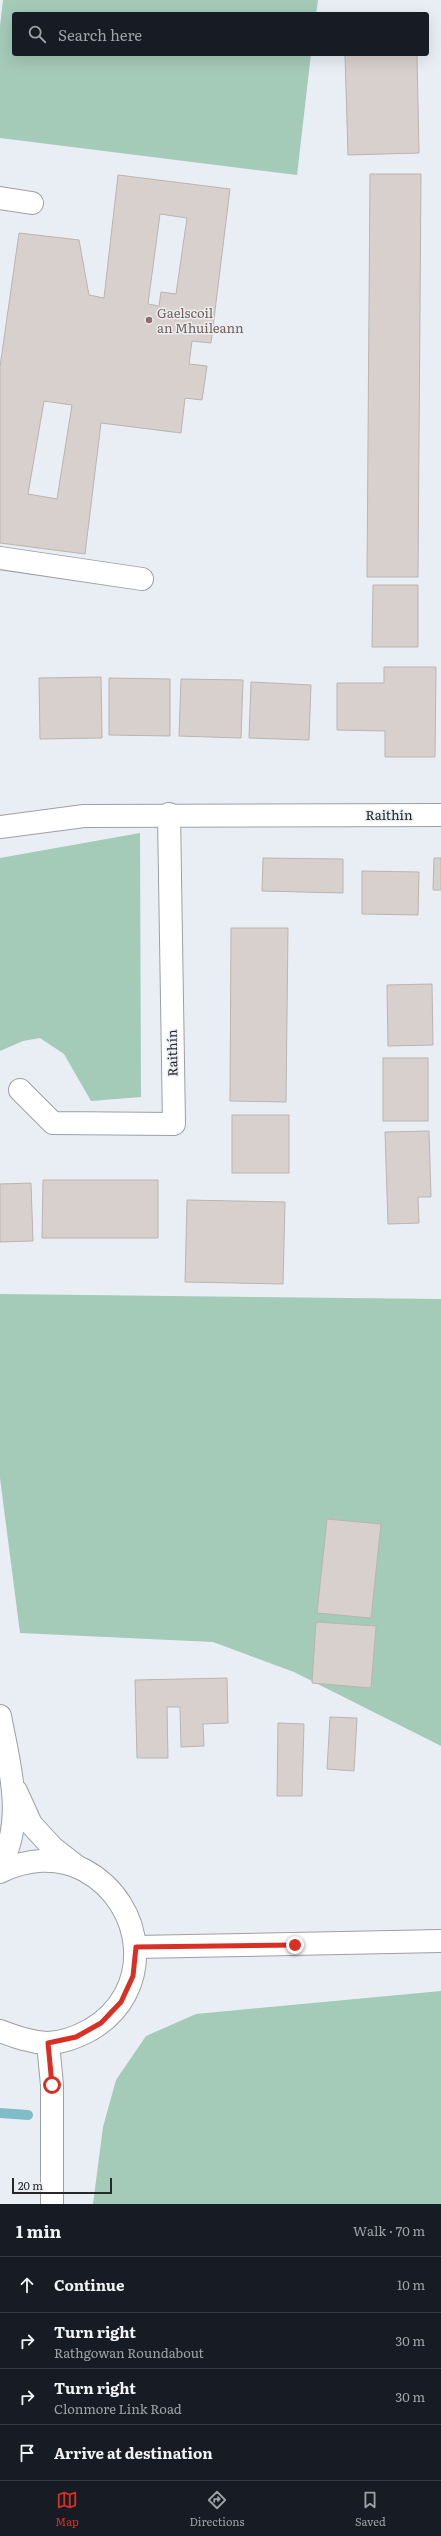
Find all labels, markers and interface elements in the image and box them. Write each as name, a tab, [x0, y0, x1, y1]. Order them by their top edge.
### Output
search box	[12, 12, 429, 56]
icon: search	[26, 23, 48, 45]
text: Search here	[58, 23, 142, 46]
place label: Gaelscoil an Mhuileann	[157, 303, 244, 337]
marker: Gaelscoil an Mhuileann	[144, 315, 154, 325]
street label: Raithín	[366, 805, 413, 824]
street label: Raithín	[162, 1029, 181, 1077]
route end	[286, 1936, 304, 1954]
route start	[43, 2076, 61, 2094]
scale bar	[12, 2176, 112, 2195]
text: 20 m	[18, 2177, 43, 2193]
text: 1 min	[16, 2218, 61, 2243]
text: Walk · 70 m	[353, 2221, 425, 2240]
text: Continue	[54, 2273, 124, 2296]
icon: ahead	[16, 2274, 38, 2296]
text: 10 m	[397, 2275, 425, 2294]
text: Turn right	[54, 2320, 136, 2343]
icon: right	[16, 2330, 38, 2352]
text: 30 m	[395, 2331, 425, 2350]
text: Rathgowan Roundabout	[54, 2343, 204, 2362]
text: Turn right	[54, 2376, 136, 2399]
icon: right	[16, 2386, 38, 2408]
text: 30 m	[395, 2387, 425, 2406]
text: Clonmore Link Road	[54, 2399, 182, 2418]
text: Arrive at destination	[54, 2441, 213, 2464]
icon: arrive	[16, 2442, 38, 2464]
tab: Map	[55, 2489, 79, 2529]
tab: Directions	[189, 2489, 244, 2529]
tab: Saved	[355, 2489, 386, 2529]

